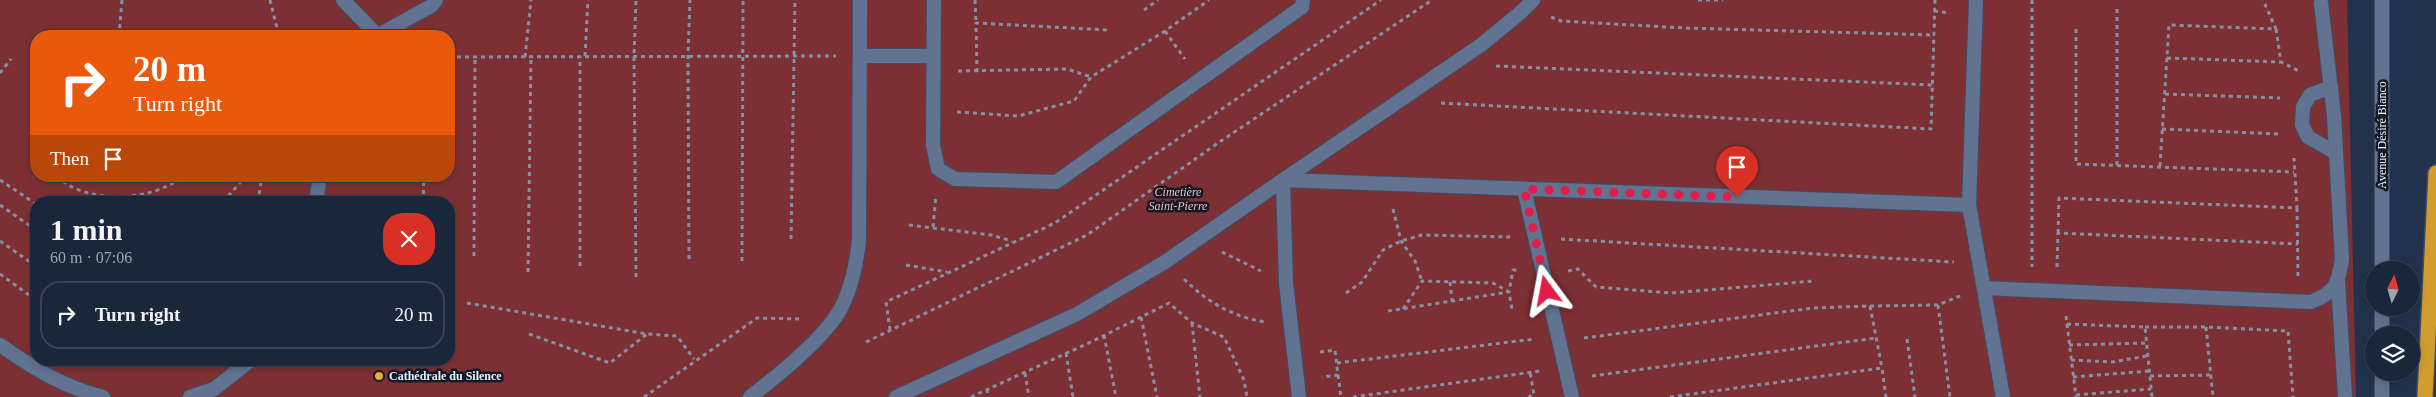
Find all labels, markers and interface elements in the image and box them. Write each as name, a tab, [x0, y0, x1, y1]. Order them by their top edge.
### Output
icon: right	[50, 50, 115, 115]
text: 20 m	[133, 50, 206, 89]
street label: Avenue Désiré Bianco	[2375, 81, 2389, 189]
text: Turn right	[133, 91, 222, 116]
icon: arrive	[99, 145, 127, 173]
pin	[1716, 146, 1758, 197]
text: Then	[50, 148, 89, 169]
icon: arrive	[1723, 153, 1751, 181]
park label: Cimetière Saint-Pierre	[1149, 185, 1208, 213]
text: 1 min	[50, 213, 123, 246]
button: close	[383, 213, 435, 265]
text: 60 m · 07:06	[50, 249, 132, 266]
north arrow	[2365, 261, 2420, 316]
map controls	[2365, 261, 2420, 381]
position arrow	[1520, 264, 1572, 316]
icon: right	[52, 301, 80, 329]
text: Turn right	[95, 304, 180, 325]
text: 20 m	[394, 304, 433, 325]
button: layers	[2365, 326, 2420, 381]
place label: Cathédrale du Silence	[389, 369, 502, 383]
marker: Cathédrale du Silence	[373, 370, 385, 382]

